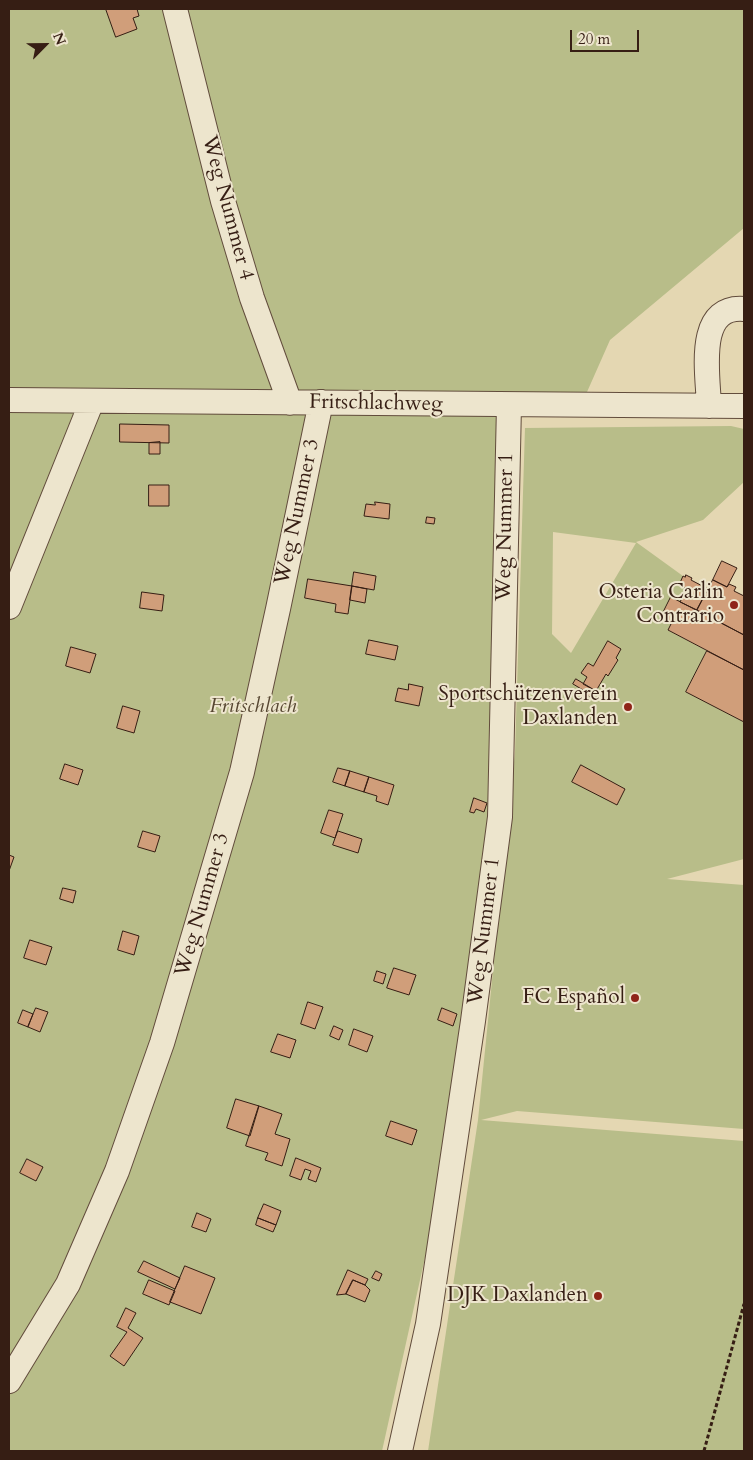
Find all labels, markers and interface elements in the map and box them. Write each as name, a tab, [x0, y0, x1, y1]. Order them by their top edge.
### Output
north arrow	[20, 20, 70, 70]
scale bar	[573, 20, 642, 52]
text: 20 m	[578, 29, 610, 49]
text: N	[48, 30, 70, 48]
street label: Weg Nummer 4	[196, 133, 258, 283]
street label: Fritschlachweg	[309, 390, 443, 418]
street label: Weg Nummer 3	[270, 437, 326, 587]
street label: Weg Nummer 1	[492, 452, 520, 602]
place label: Osteria Carlin Contrario	[598, 580, 724, 630]
marker: Osteria Carlin Contrario	[728, 599, 740, 611]
place label: Sportschützenverein Daxlanden	[438, 682, 618, 732]
park label: Fritschlach	[209, 694, 297, 720]
marker: Sportschützenverein Daxlanden	[622, 701, 634, 713]
street label: Weg Nummer 3	[170, 830, 236, 980]
street label: Weg Nummer 1	[463, 856, 507, 1006]
place label: FC Español	[522, 985, 625, 1011]
marker: FC Español	[629, 992, 641, 1004]
place label: DJK Daxlanden	[447, 1283, 588, 1309]
marker: DJK Daxlanden	[592, 1290, 604, 1302]

